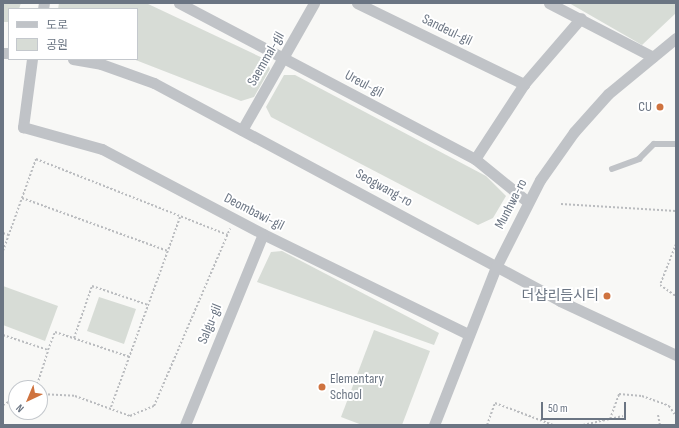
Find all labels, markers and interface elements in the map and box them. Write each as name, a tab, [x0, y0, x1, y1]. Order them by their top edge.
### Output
legend	[8, 8, 138, 60]
street label: Sandeul-gil	[419, 11, 475, 49]
text: 도로	[46, 18, 68, 33]
street label: Saemmal-gil	[244, 29, 288, 89]
text: 공원	[46, 38, 68, 53]
street label: Ureul-gil	[342, 67, 386, 101]
place label: CU	[638, 99, 652, 115]
marker: CU	[655, 102, 665, 112]
street label: Seogwang-ro	[353, 165, 415, 211]
street label: Munhwa-ro	[491, 176, 531, 232]
street label: Deombawi-gil	[221, 190, 287, 234]
place label: 더샵리듬시티	[522, 288, 599, 304]
marker: 더샵리듬시티	[602, 291, 612, 301]
street label: Salgu-gil	[194, 302, 226, 346]
place label: Elementary School	[330, 371, 384, 404]
north arrow	[8, 380, 48, 420]
marker: Elementary School	[317, 382, 327, 392]
scale bar	[543, 394, 628, 420]
text: 50 m	[548, 401, 568, 416]
text: N	[13, 402, 27, 415]

